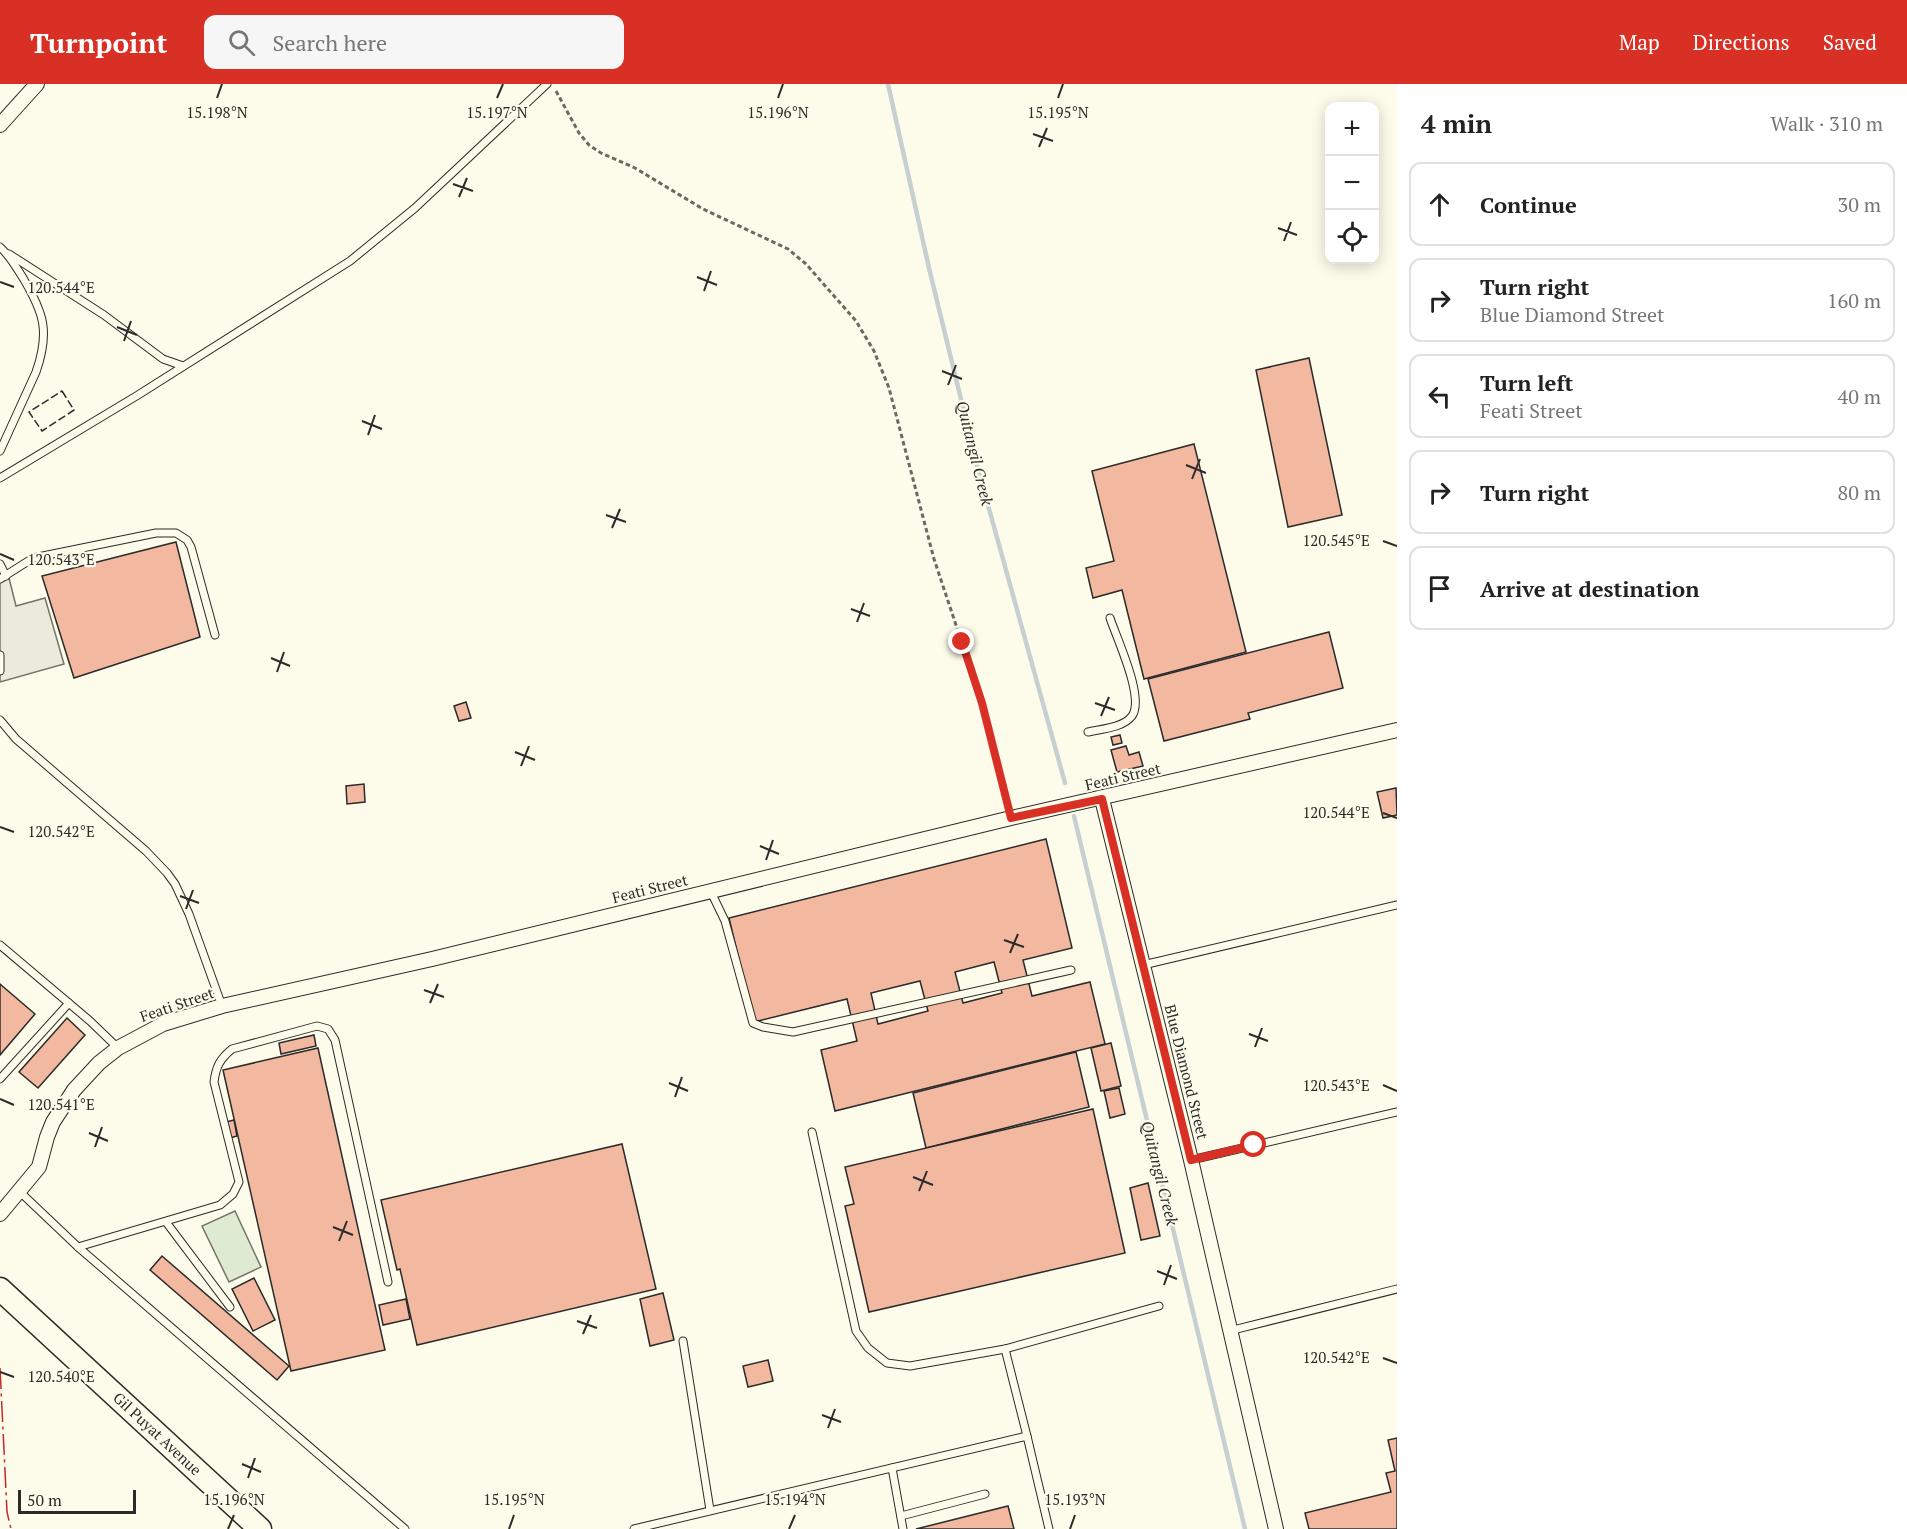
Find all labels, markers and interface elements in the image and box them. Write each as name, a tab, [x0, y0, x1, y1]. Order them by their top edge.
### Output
search box	[204, 15, 624, 69]
text: Turnpoint	[30, 24, 168, 61]
icon: search	[225, 26, 258, 59]
text: Search here	[273, 28, 387, 57]
text: Map	[1619, 28, 1660, 56]
text: Directions	[1693, 28, 1790, 56]
text: Saved	[1823, 28, 1877, 56]
text: 15.198°N	[186, 102, 248, 122]
text: 15.197°N	[466, 102, 528, 122]
text: 15.196°N	[747, 102, 809, 122]
text: 15.195°N	[1027, 102, 1089, 122]
map controls	[1325, 102, 1379, 264]
button: +	[1325, 102, 1379, 156]
text: 4 min	[1421, 106, 1492, 140]
text: Walk · 310 m	[1771, 110, 1883, 137]
button: −	[1325, 156, 1379, 210]
icon: ahead	[1423, 188, 1456, 221]
text: Continue	[1480, 190, 1577, 219]
text: 30 m	[1838, 191, 1881, 218]
button: locate	[1325, 210, 1379, 264]
text: Turn right	[1480, 272, 1589, 301]
text: 120.544°E	[27, 277, 95, 297]
icon: right	[1423, 284, 1456, 317]
text: 160 m	[1827, 287, 1881, 314]
text: Blue Diamond Street	[1480, 301, 1665, 328]
text: Turn left	[1480, 368, 1573, 397]
icon: left	[1423, 380, 1456, 413]
text: 40 m	[1838, 383, 1881, 410]
text: Feati Street	[1480, 397, 1583, 424]
water label: Quitangil Creek	[951, 398, 999, 508]
icon: right	[1423, 476, 1456, 509]
text: Turn right	[1480, 478, 1589, 507]
text: 80 m	[1838, 479, 1881, 506]
text: 120.545°E	[1302, 530, 1370, 550]
text: 120.543°E	[27, 549, 95, 569]
icon: arrive	[1423, 572, 1456, 605]
text: Arrive at destination	[1480, 574, 1699, 603]
route end	[948, 628, 974, 654]
street label: Feati Street	[1083, 758, 1163, 794]
text: 120.544°E	[1302, 802, 1370, 822]
text: 120.542°E	[27, 821, 95, 841]
street label: Feati Street	[610, 869, 690, 907]
street label: Feati Street	[137, 982, 217, 1026]
street label: Blue Diamond Street	[1161, 1002, 1214, 1142]
text: 120.543°E	[1302, 1075, 1370, 1095]
text: 120.541°E	[27, 1094, 95, 1114]
water label: Quitangil Creek	[1136, 1118, 1184, 1228]
route start	[1240, 1131, 1266, 1157]
text: 120.542°E	[1302, 1347, 1370, 1367]
text: 120.540°E	[27, 1366, 95, 1386]
street label: Gil Puyat Avenue	[109, 1387, 206, 1479]
scale bar	[18, 1487, 136, 1514]
text: 50 m	[27, 1489, 62, 1511]
text: 15.196°N	[203, 1489, 265, 1509]
text: 15.195°N	[483, 1489, 545, 1509]
text: 15.194°N	[764, 1489, 826, 1509]
text: 15.193°N	[1044, 1489, 1106, 1509]

